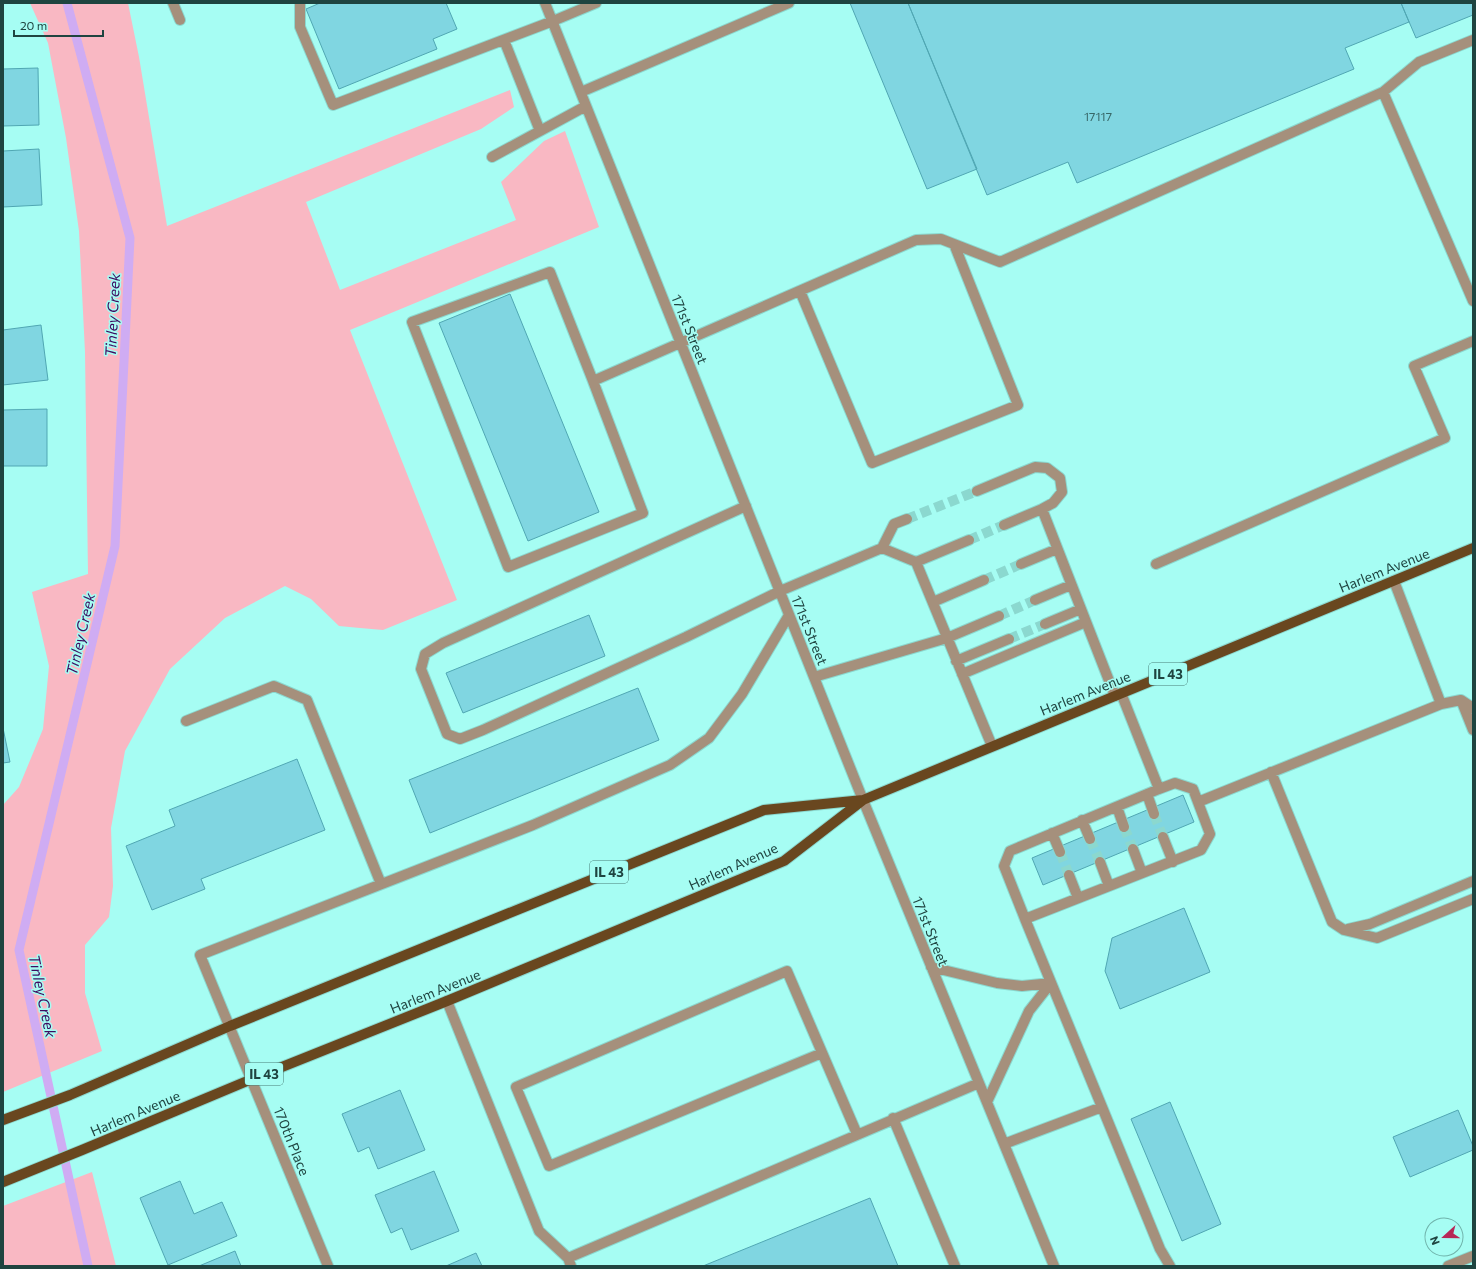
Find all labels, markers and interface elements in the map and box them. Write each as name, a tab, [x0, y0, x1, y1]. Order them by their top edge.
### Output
scale bar	[14, 12, 103, 38]
text: 20 m	[20, 18, 47, 32]
house number: 17117	[1084, 109, 1112, 123]
water label: Tinley Creek	[101, 272, 123, 358]
street label: 171st Street	[668, 292, 712, 367]
street label: Harlem Avenue	[1336, 544, 1432, 596]
water label: Tinley Creek	[62, 590, 98, 677]
street label: 171st Street	[788, 593, 832, 668]
road number: IL 43	[1149, 663, 1187, 685]
street label: Harlem Avenue	[1037, 667, 1133, 719]
street label: Harlem Avenue	[686, 839, 780, 893]
road number: IL 43	[590, 861, 628, 883]
street label: 171st Street	[909, 894, 953, 969]
water label: Tinley Creek	[25, 953, 61, 1040]
street label: Harlem Avenue	[387, 965, 483, 1017]
road number: IL 43	[245, 1063, 283, 1085]
street label: Harlem Avenue	[88, 1086, 182, 1140]
street label: 170th Place	[270, 1104, 314, 1178]
north arrow	[1424, 1217, 1464, 1257]
text: N	[1427, 1235, 1442, 1247]

